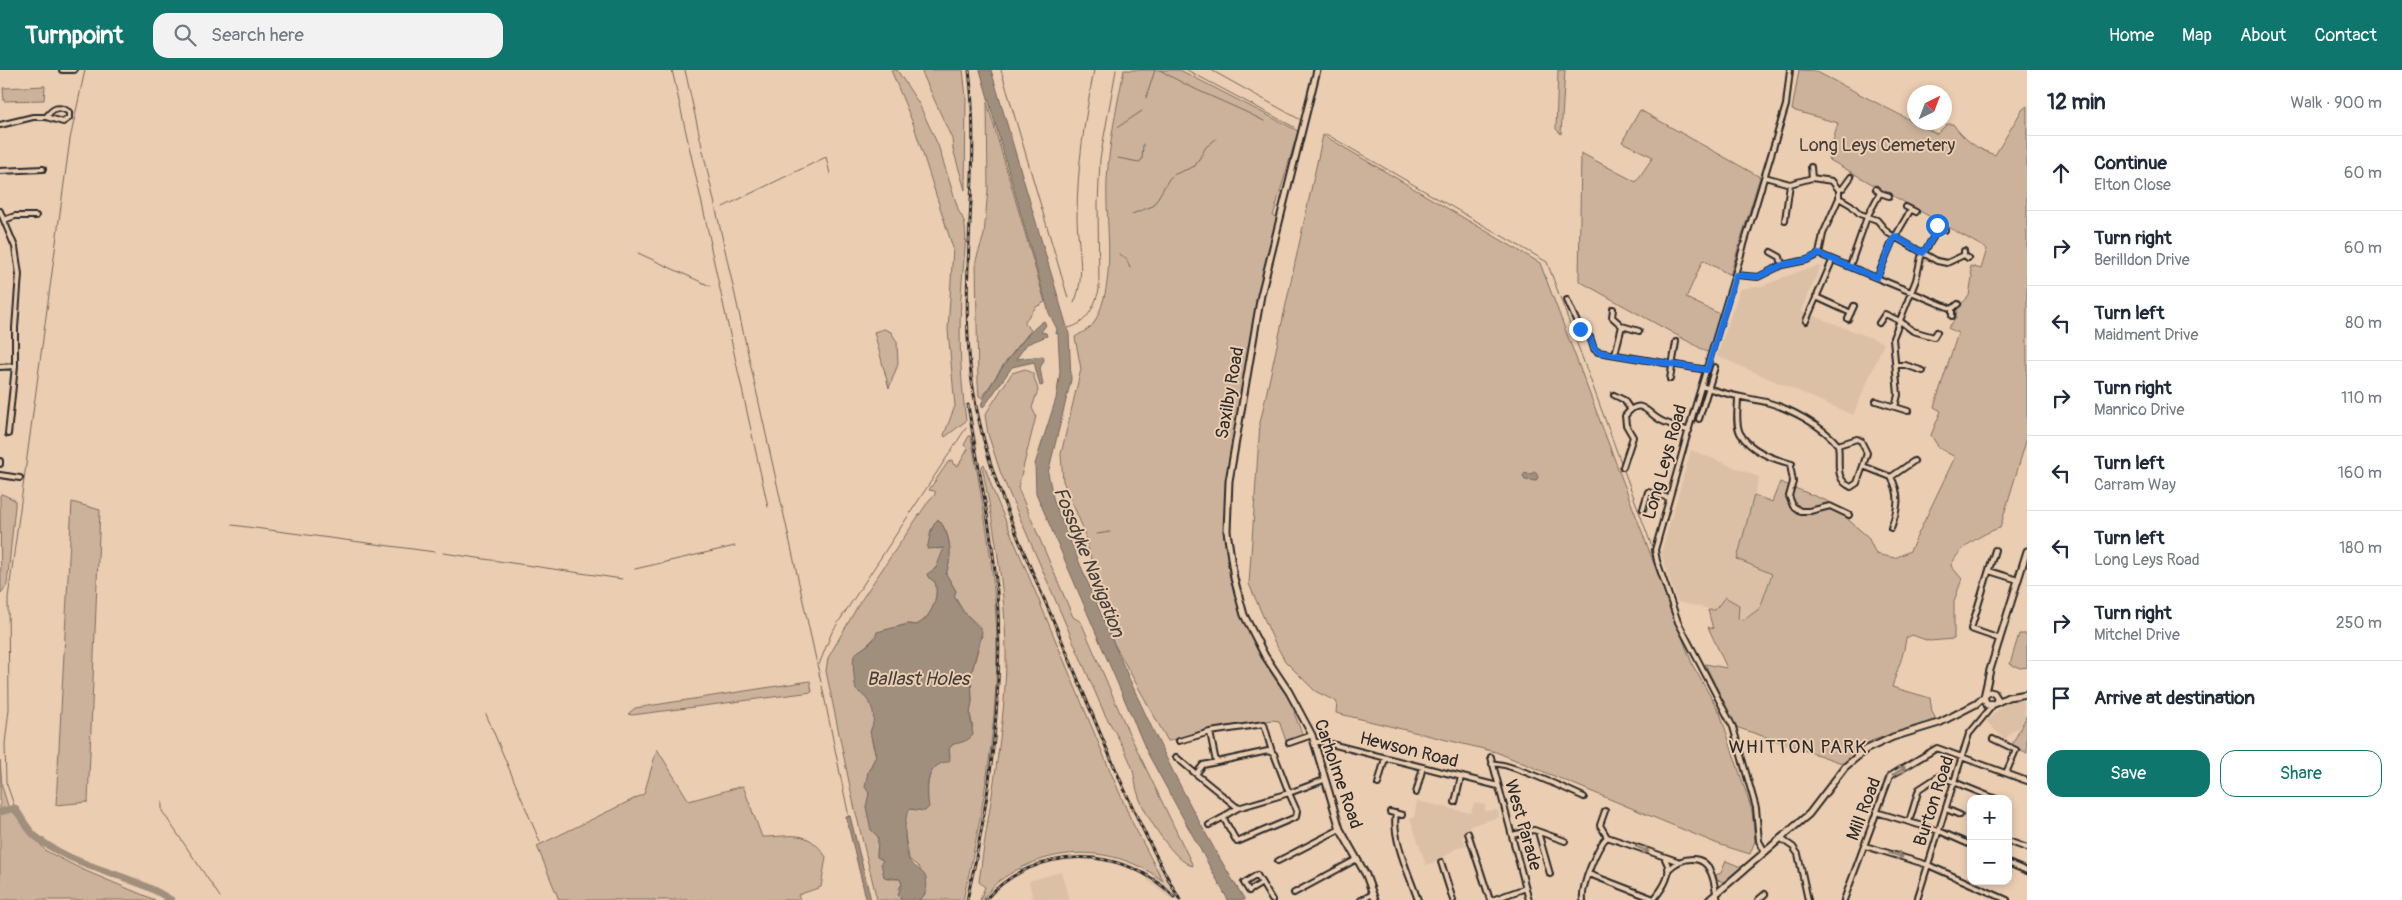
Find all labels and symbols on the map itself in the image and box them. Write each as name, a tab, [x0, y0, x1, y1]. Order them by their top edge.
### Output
north arrow	[1907, 85, 1952, 130]
park label: Long Leys Cemetery	[1799, 134, 1955, 157]
route start	[1926, 214, 1949, 237]
route end	[1569, 318, 1592, 341]
street label: Saxilby Road	[1211, 345, 1249, 441]
street label: Long Leys Road	[1638, 402, 1692, 522]
water label: Fossdyke Navigation	[1048, 483, 1131, 642]
water label: Ballast Holes	[867, 667, 972, 691]
street label: Carholme Road	[1309, 716, 1367, 832]
street label: Hewson Road	[1357, 727, 1461, 773]
district label: WHITTON PARK	[1729, 735, 1867, 759]
street label: Burton Road	[1909, 753, 1959, 849]
one-way arrow	[1891, 765, 1905, 775]
street label: Mill Road	[1841, 774, 1887, 844]
street label: West Parade	[1499, 777, 1547, 873]
one-way arrow	[1634, 845, 1649, 854]
one-way arrow	[1888, 851, 1904, 861]

